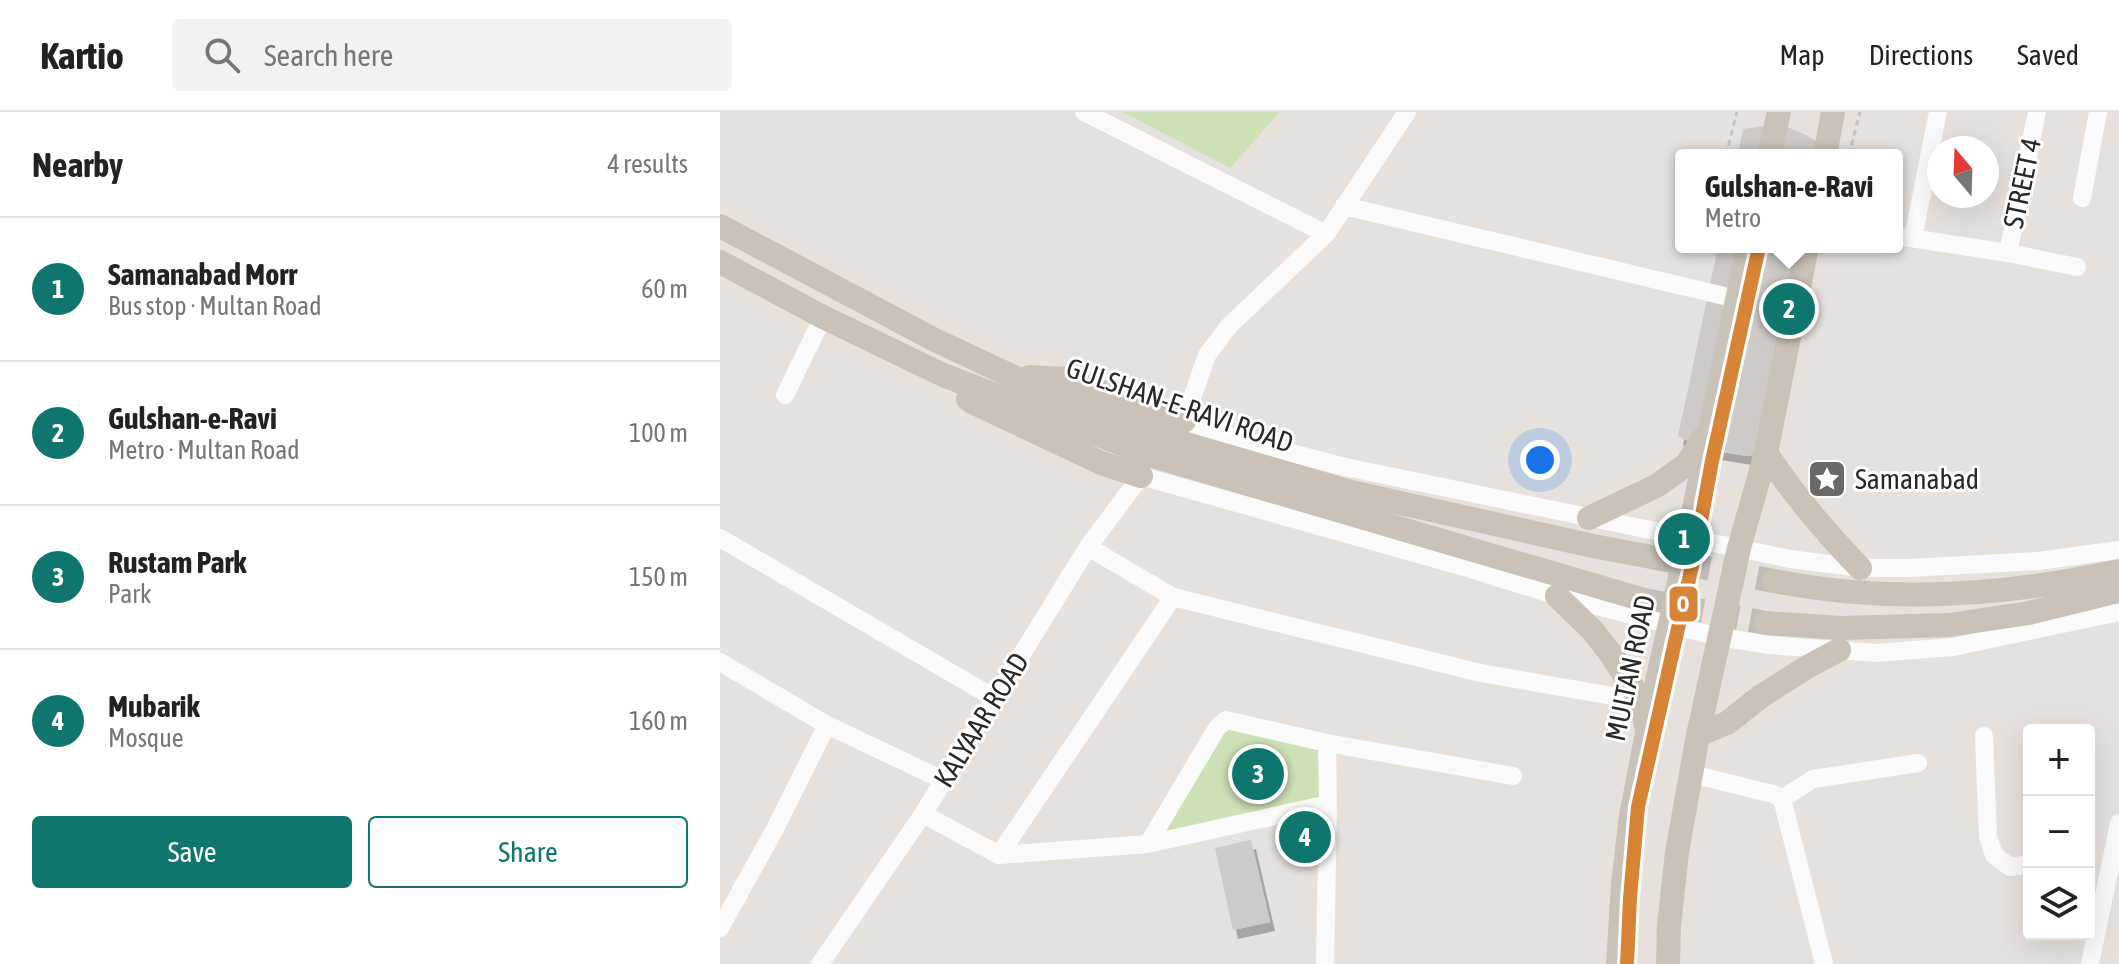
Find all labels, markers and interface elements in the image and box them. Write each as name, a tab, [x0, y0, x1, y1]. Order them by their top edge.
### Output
search box	[172, 19, 732, 91]
icon: search	[200, 33, 244, 77]
text: Kartio	[40, 34, 124, 77]
text: Search here	[264, 38, 393, 72]
text: Map	[1780, 39, 1825, 71]
text: Directions	[1869, 39, 1973, 71]
text: Saved	[2017, 39, 2079, 71]
street label: STREET 4	[1997, 135, 2047, 231]
north arrow	[1927, 136, 1999, 208]
text: Nearby	[32, 145, 123, 184]
text: 4 results	[607, 149, 688, 179]
popup	[1675, 149, 1903, 253]
text: Gulshan-e-Ravi	[1705, 169, 1873, 203]
text: Metro	[1705, 203, 1761, 233]
text: Samanabad Morr	[108, 257, 297, 291]
text: 1	[52, 274, 64, 304]
text: 60 m	[641, 274, 688, 304]
pin: 2	[1763, 279, 1815, 339]
text: Bus stop · Multan Road	[108, 291, 322, 321]
street label: GULSHAN-E-RAVI ROAD	[1062, 351, 1298, 459]
text: Gulshan-e-Ravi	[108, 401, 277, 435]
text: 2	[52, 418, 64, 448]
text: 100 m	[629, 418, 688, 448]
text: Metro · Multan Road	[108, 435, 300, 465]
your location	[1520, 440, 1560, 480]
place icon: Samanabad	[1806, 458, 1848, 500]
place label: Samanabad	[1855, 463, 1979, 495]
pin: 1	[1658, 509, 1710, 569]
text: Rustam Park	[108, 545, 246, 579]
text: 3	[52, 562, 64, 592]
text: 150 m	[629, 562, 688, 592]
text: Park	[108, 579, 151, 609]
line badge: O	[1668, 585, 1699, 623]
text: O	[1677, 591, 1690, 617]
street label: MULTAN ROAD	[1599, 592, 1661, 744]
street label: KALYAAR ROAD	[927, 647, 1035, 793]
text: Mubarik	[108, 689, 200, 723]
text: 4	[52, 706, 64, 736]
text: 160 m	[629, 706, 688, 736]
text: Mosque	[108, 723, 184, 753]
map controls	[2023, 724, 2095, 940]
button: +	[2023, 724, 2095, 796]
pin: 3	[1232, 744, 1284, 804]
button: −	[2023, 796, 2095, 868]
pin: 4	[1279, 807, 1331, 867]
button: Save	[32, 816, 352, 888]
button: Share	[368, 816, 688, 888]
button: layers	[2023, 868, 2095, 940]

